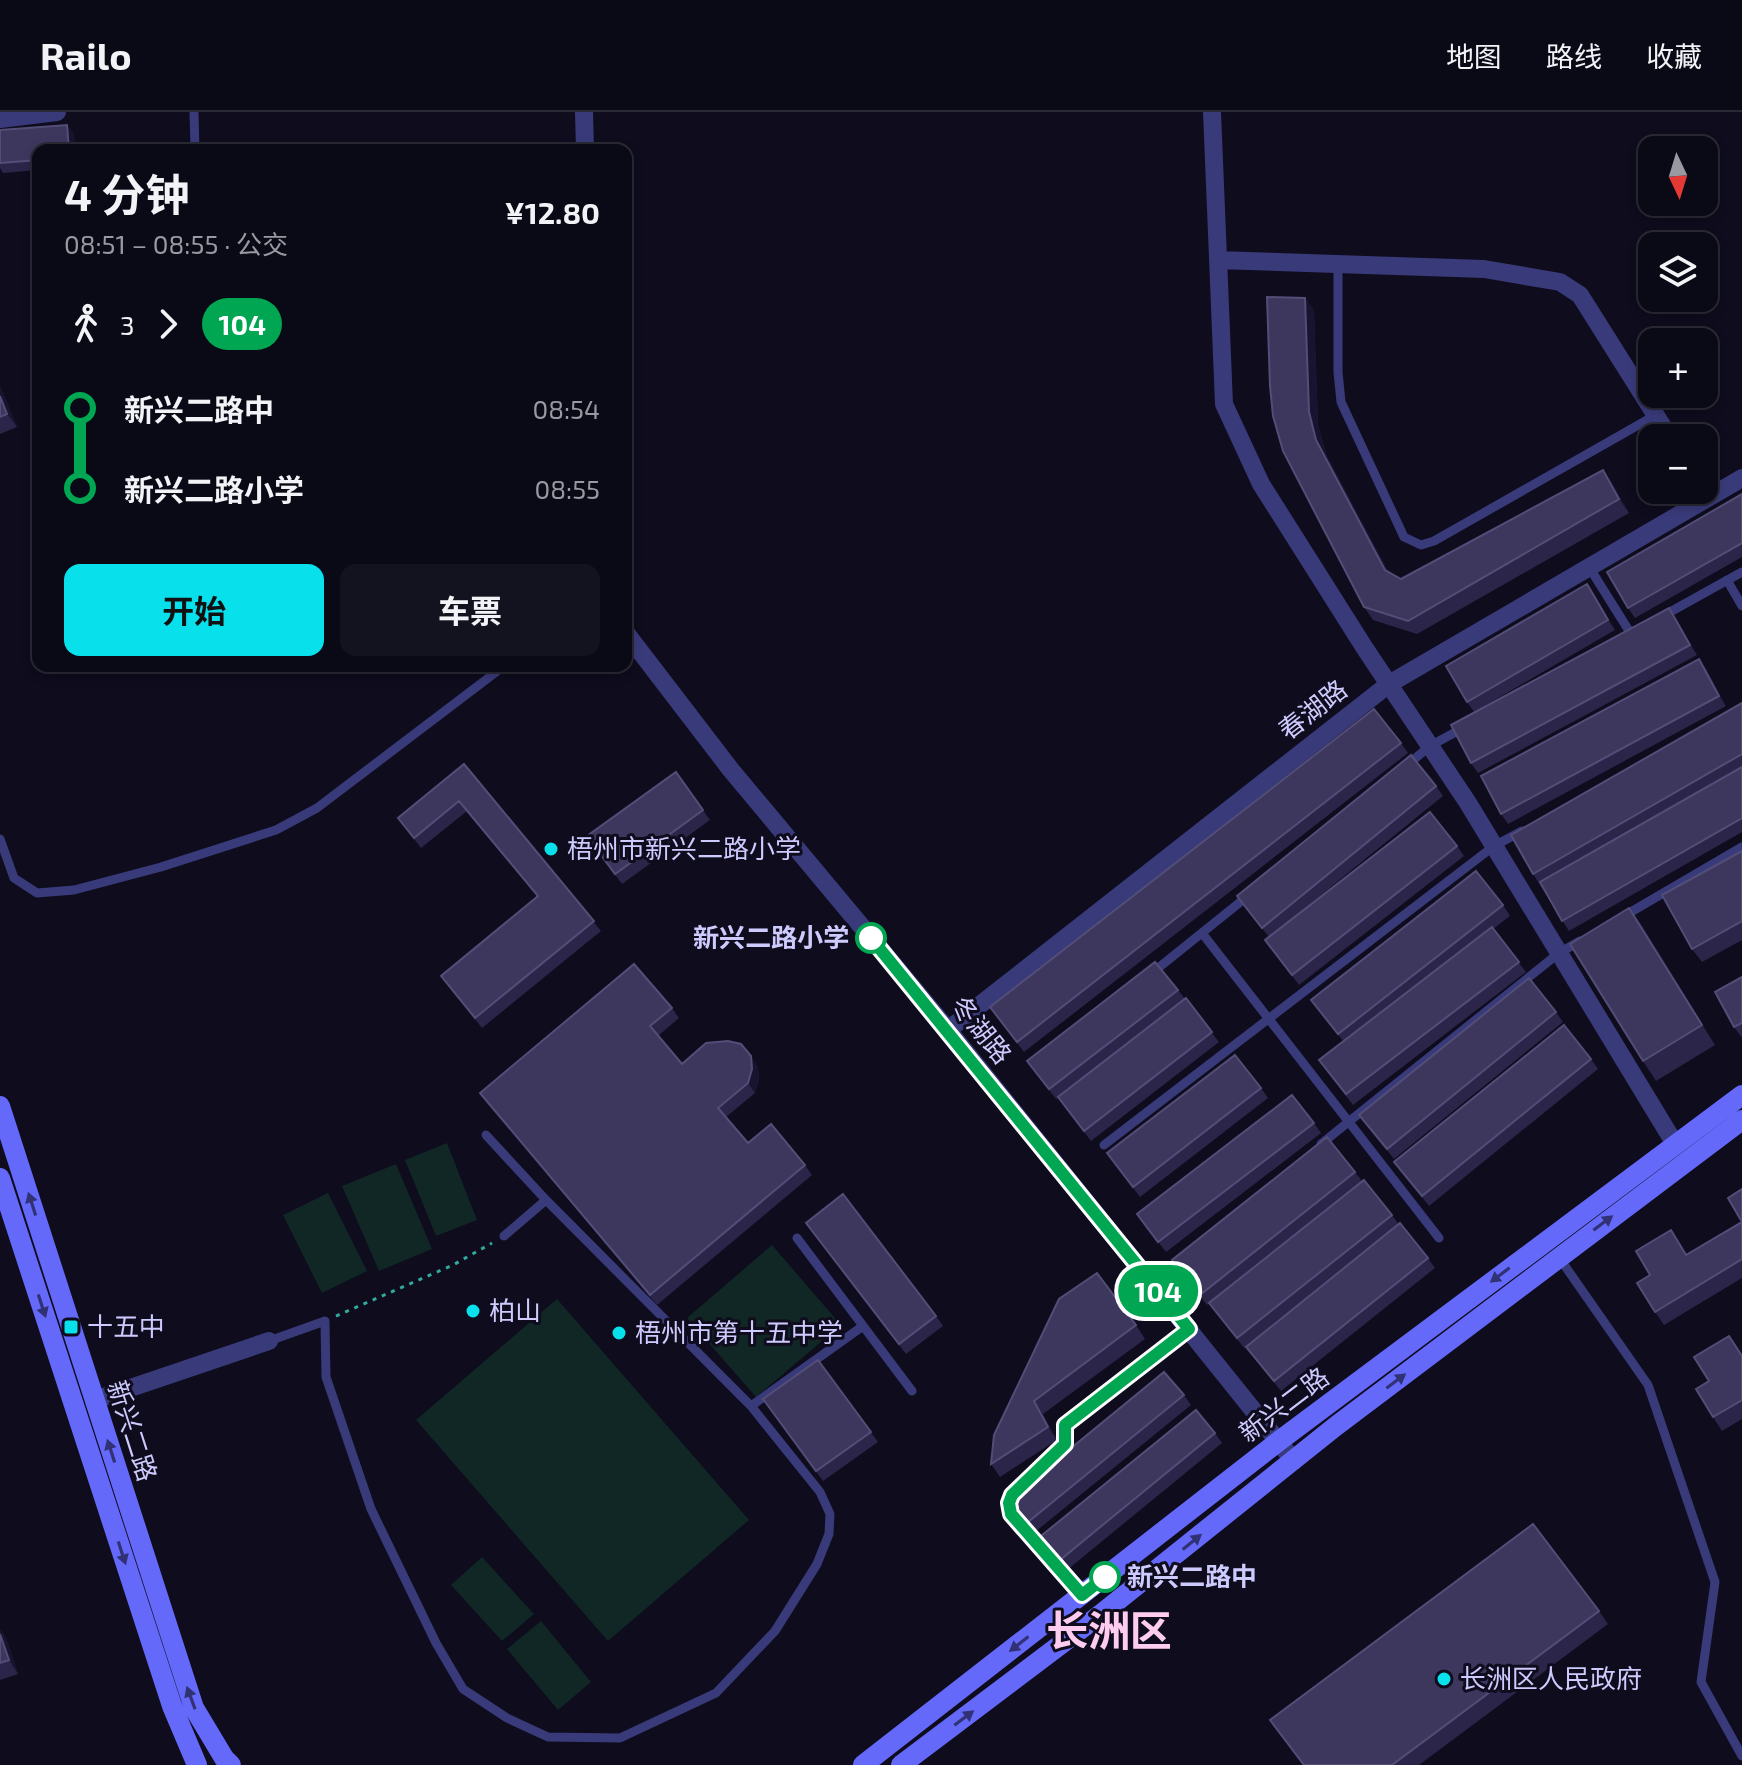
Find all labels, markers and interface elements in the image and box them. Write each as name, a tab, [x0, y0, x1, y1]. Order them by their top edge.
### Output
text: Railo	[40, 32, 132, 78]
text: 地图	[1446, 39, 1502, 73]
text: 路线	[1546, 39, 1602, 73]
text: 收藏	[1646, 39, 1702, 73]
north arrow	[1638, 136, 1718, 216]
map controls	[1638, 136, 1718, 504]
text: 4 分钟	[64, 167, 190, 220]
text: ¥12.80	[505, 194, 600, 230]
text: 08:51 – 08:55 · 公交	[64, 228, 288, 259]
button: layers	[1638, 232, 1718, 312]
icon: walk	[64, 302, 108, 346]
icon: forward	[146, 302, 190, 346]
text: 104	[218, 307, 266, 341]
text: 3	[120, 309, 134, 340]
button: +	[1638, 328, 1718, 408]
text: 新兴二路中	[124, 391, 274, 427]
text: 08:54	[532, 393, 600, 424]
button: −	[1638, 424, 1718, 504]
text: 新兴二路小学	[124, 471, 304, 507]
text: 08:55	[535, 473, 600, 504]
button: 开始	[64, 564, 324, 656]
button: 车票	[340, 564, 600, 656]
street label: 春湖路	[1272, 673, 1352, 745]
place label: 梧州市新兴二路小学	[567, 832, 801, 863]
marker: 梧州市新兴二路小学	[542, 840, 560, 858]
place label: 新兴二路小学	[693, 921, 849, 952]
marker: 新兴二路小学	[856, 923, 886, 953]
street label: 冬湖路	[946, 989, 1019, 1069]
one-way arrow	[25, 1191, 37, 1215]
one-way arrow	[1592, 1216, 1613, 1232]
line badge: 104	[1112, 1265, 1204, 1317]
one-way arrow	[1489, 1267, 1510, 1283]
text: 104	[1134, 1274, 1182, 1308]
one-way arrow	[36, 1294, 48, 1318]
place label: 柏山	[489, 1294, 541, 1325]
marker: 柏山	[464, 1302, 482, 1320]
place label: 十五中	[87, 1310, 165, 1341]
place label: 梧州市第十五中学	[635, 1316, 843, 1347]
marker: 十五中	[62, 1318, 80, 1336]
marker: 梧州市第十五中学	[610, 1324, 628, 1342]
street label: 新兴二路	[1232, 1360, 1334, 1447]
one-way arrow	[1385, 1373, 1406, 1389]
street label: 新兴二路	[103, 1376, 164, 1485]
one-way arrow	[104, 1439, 117, 1463]
one-way arrow	[1182, 1534, 1202, 1551]
one-way arrow	[116, 1541, 129, 1565]
place label: 新兴二路中	[1127, 1560, 1257, 1591]
marker: 新兴二路中	[1090, 1562, 1120, 1592]
district label: 长洲区	[1046, 1604, 1172, 1654]
one-way arrow	[1009, 1635, 1029, 1651]
place label: 长洲区人民政府	[1460, 1662, 1642, 1693]
marker: 长洲区人民政府	[1435, 1670, 1453, 1688]
one-way arrow	[184, 1686, 197, 1710]
one-way arrow	[953, 1710, 975, 1726]

